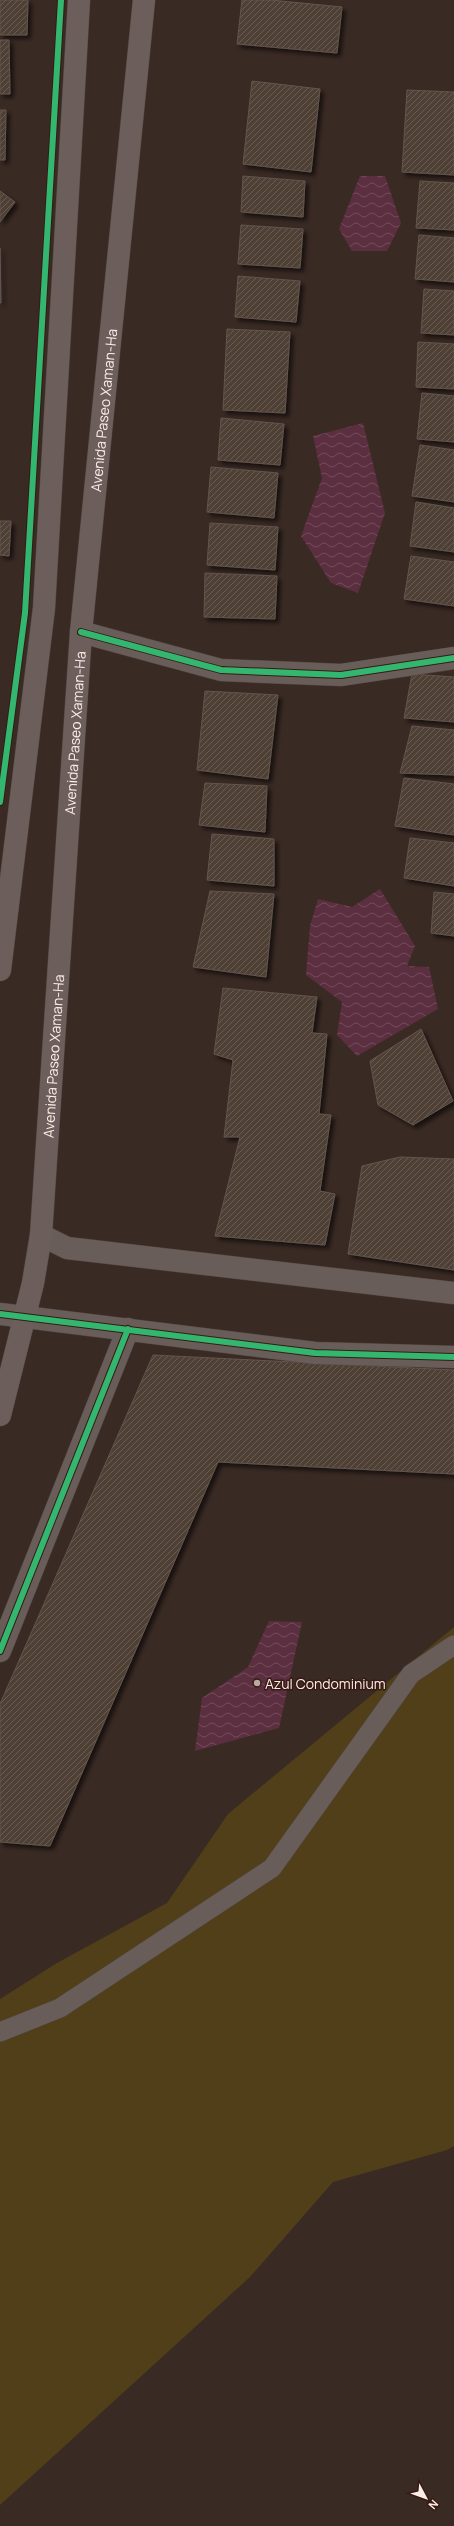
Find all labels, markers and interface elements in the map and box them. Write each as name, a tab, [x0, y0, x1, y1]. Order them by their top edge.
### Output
street label: Avenida Paseo Xaman-Ha	[86, 328, 121, 493]
street label: Avenida Paseo Xaman-Ha	[59, 651, 89, 815]
street label: Avenida Paseo Xaman-Ha	[38, 974, 68, 1138]
place label: Azul Condominium	[265, 1674, 386, 1693]
marker: Azul Condominium	[252, 1678, 262, 1688]
north arrow	[406, 2478, 446, 2518]
text: N	[426, 2497, 442, 2513]

